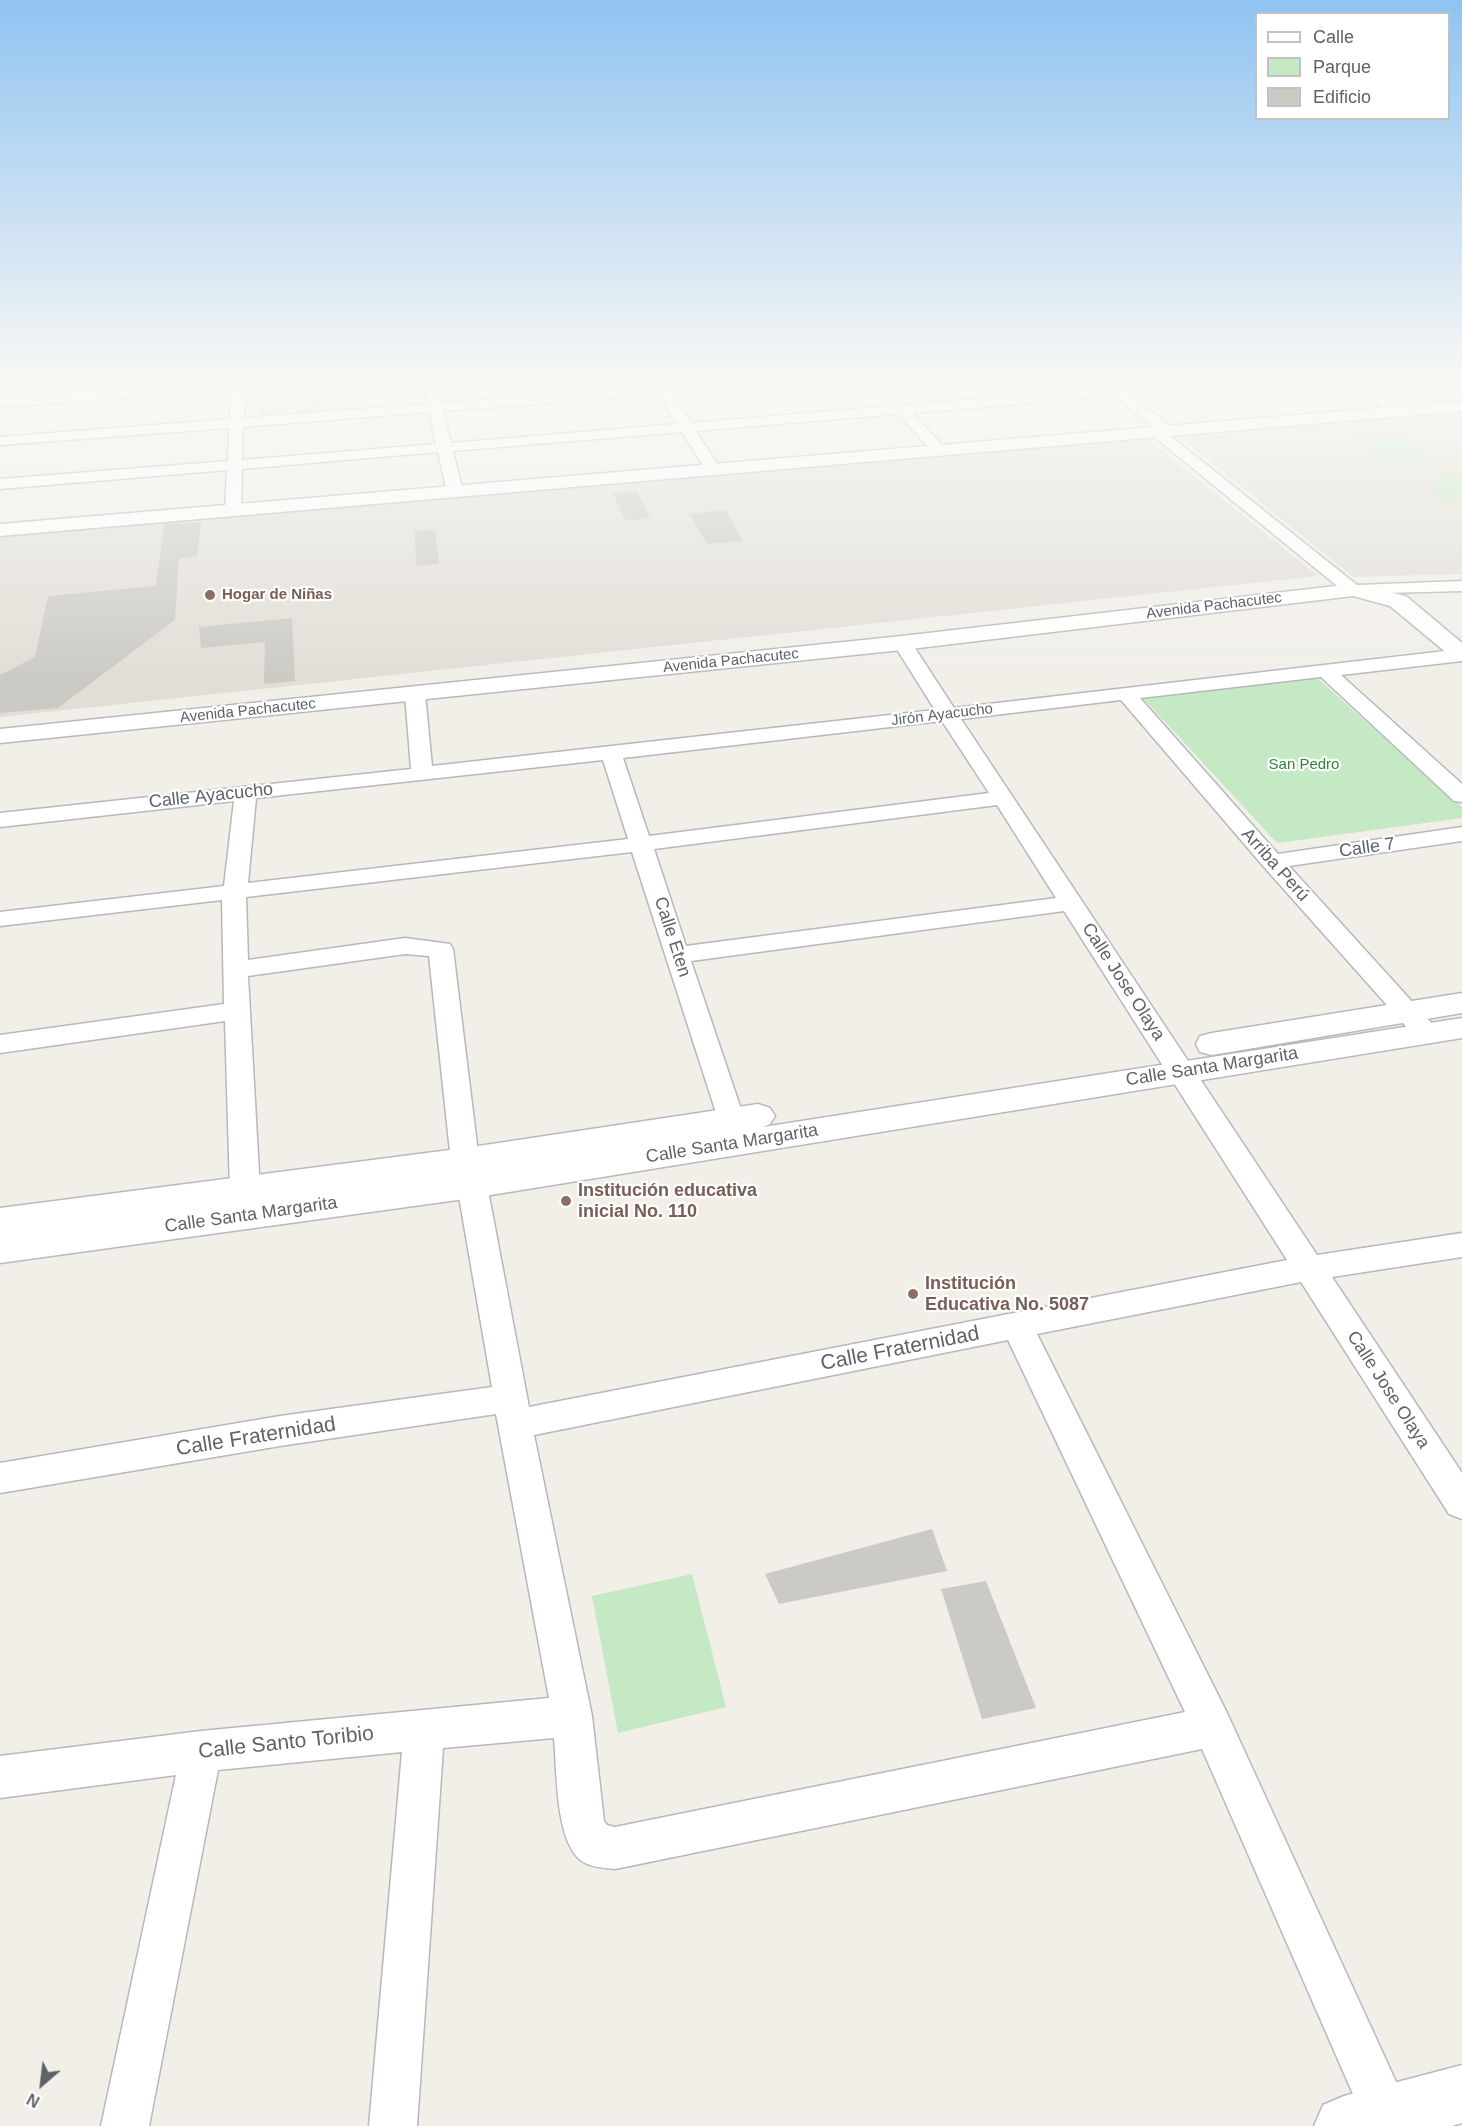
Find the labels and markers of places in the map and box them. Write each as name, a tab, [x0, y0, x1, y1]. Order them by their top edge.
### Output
place label: Hogar de Niñas	[222, 586, 332, 604]
marker: Hogar de Niñas	[203, 588, 217, 602]
place label: Institución educativa inicial No. 110	[578, 1180, 757, 1222]
marker: Institución educativa inicial No. 110	[559, 1194, 573, 1208]
place label: Institución Educativa No. 5087	[925, 1273, 1089, 1316]
marker: Institución Educativa No. 5087	[906, 1287, 920, 1301]

